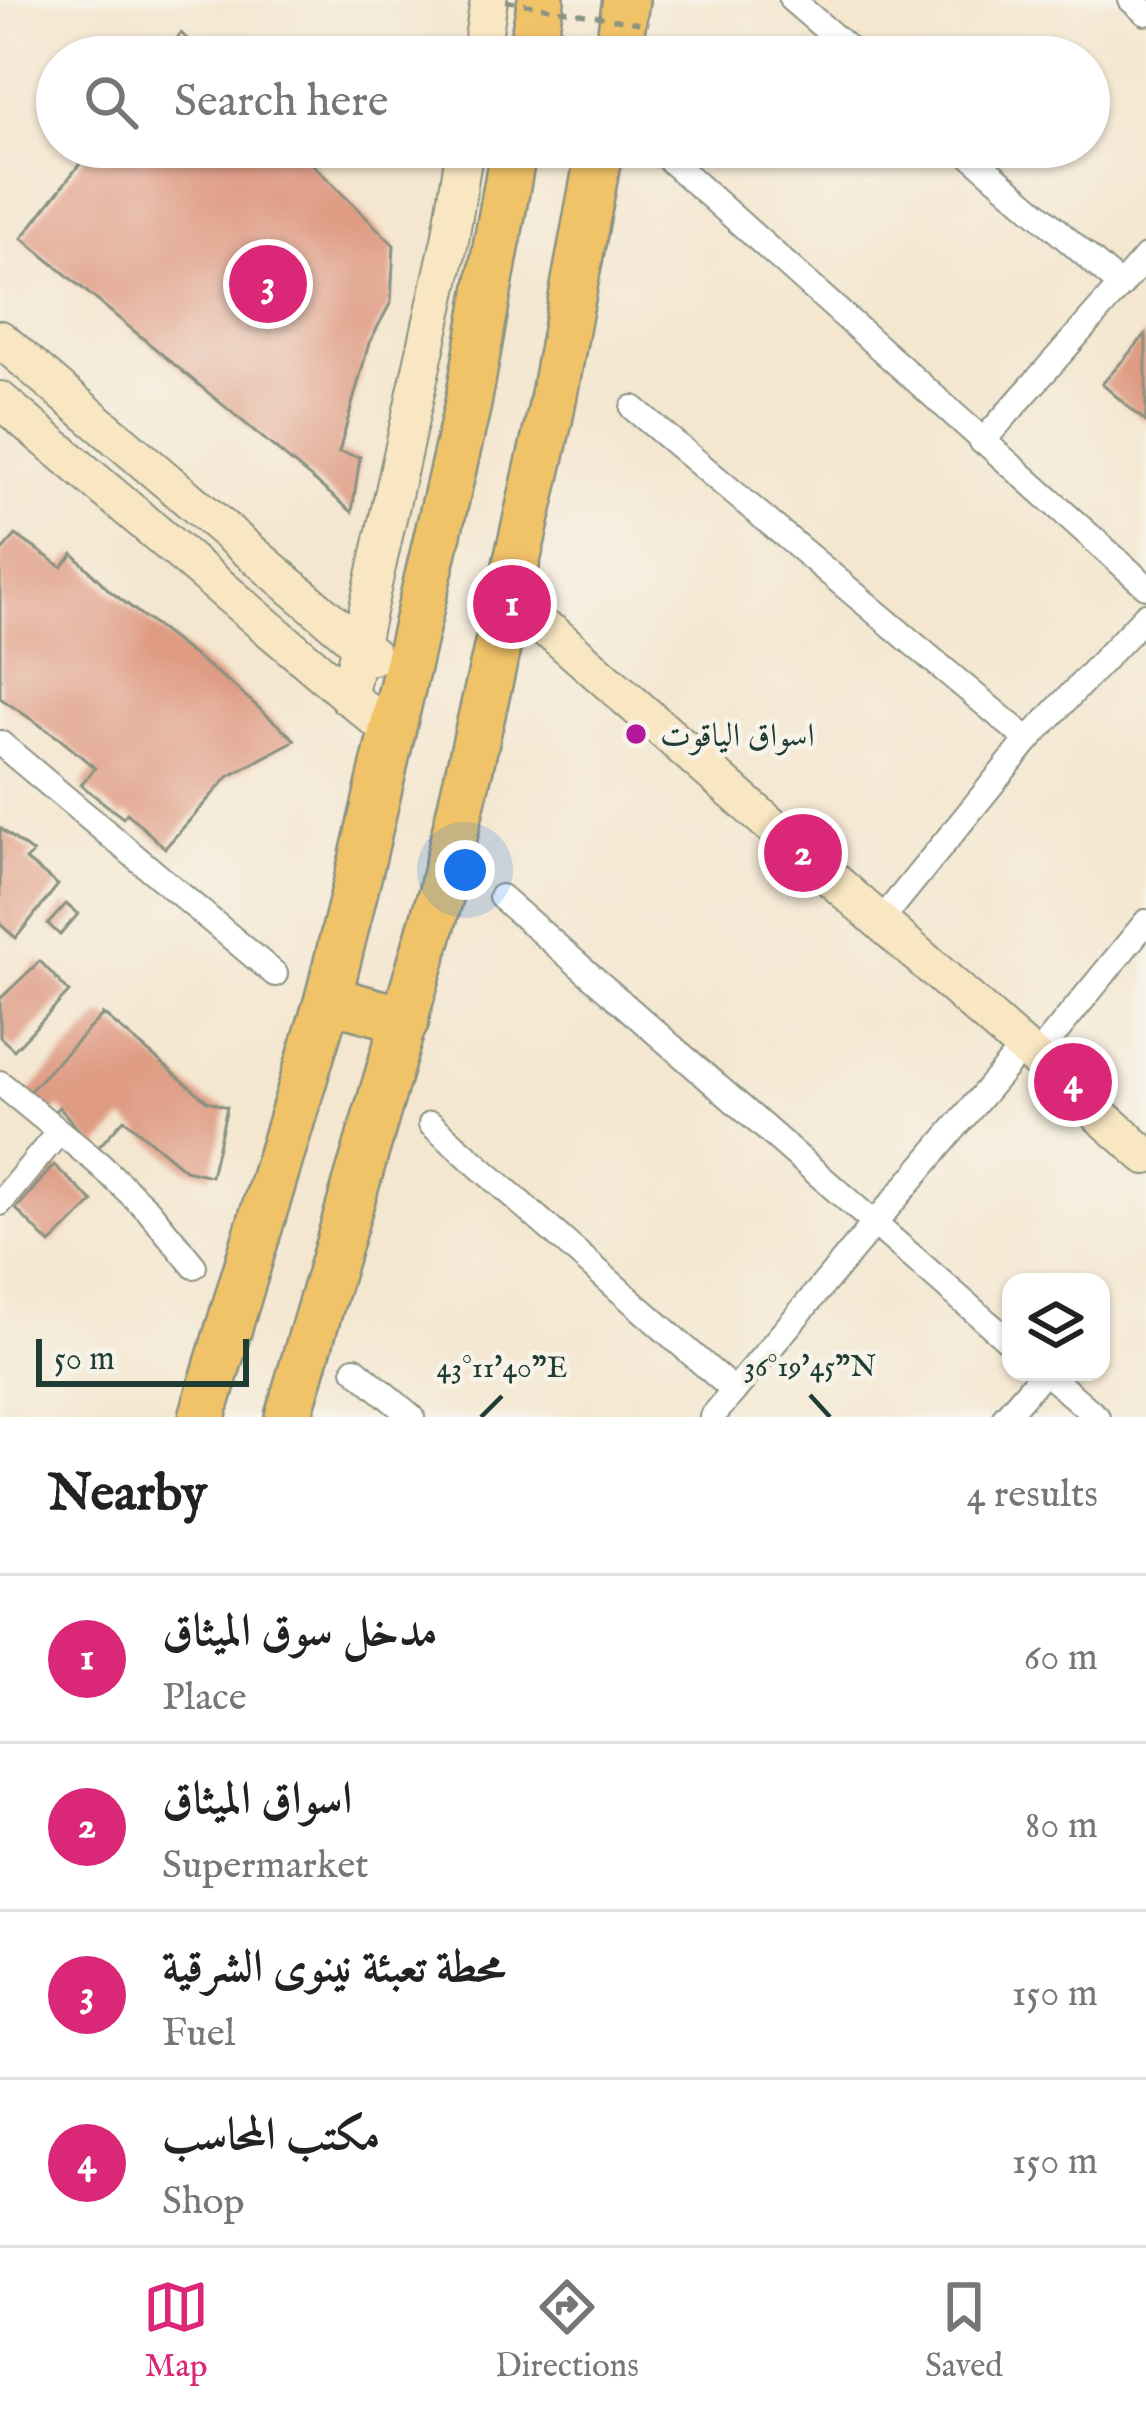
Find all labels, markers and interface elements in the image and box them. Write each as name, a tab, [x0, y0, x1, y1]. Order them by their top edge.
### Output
search box	[36, 36, 1110, 168]
icon: search	[78, 69, 144, 135]
text: Search here	[174, 74, 388, 131]
pin: 3	[229, 239, 307, 329]
pin: 1	[473, 559, 551, 649]
place label: اسواق الياقوت	[660, 716, 815, 758]
marker: اسواق الياقوت	[623, 721, 649, 747]
pin: 2	[764, 808, 842, 898]
your location	[435, 840, 495, 900]
pin: 4	[1034, 1037, 1112, 1127]
map controls	[1002, 1273, 1110, 1381]
button: layers	[1002, 1273, 1110, 1381]
scale bar	[36, 1333, 249, 1386]
text: 50 m	[54, 1339, 115, 1381]
text: 36°19'45"N	[744, 1349, 876, 1387]
text: 43°11'40"E	[436, 1350, 568, 1388]
text: Nearby	[48, 1463, 207, 1528]
text: 4 results	[966, 1471, 1098, 1520]
text: مدخل سوق الميثاق	[162, 1604, 438, 1661]
text: 1	[80, 1634, 94, 1683]
text: 60 m	[1024, 1634, 1098, 1683]
text: Place	[162, 1674, 247, 1723]
text: اسواق الميثاق	[162, 1772, 352, 1829]
text: 2	[78, 1802, 96, 1851]
text: 80 m	[1025, 1802, 1098, 1851]
text: Supermarket	[162, 1842, 369, 1891]
text: محطة تعبئة نينوى الشرقية	[162, 1940, 505, 1997]
text: 3	[80, 1970, 94, 2019]
text: 150 m	[1012, 1970, 1098, 2019]
text: Fuel	[162, 2010, 235, 2059]
text: مكتب المحاسب	[162, 2108, 380, 2165]
text: 4	[77, 2138, 97, 2187]
text: 150 m	[1012, 2138, 1098, 2187]
text: Shop	[162, 2178, 245, 2227]
tab: Map	[143, 2274, 209, 2388]
tab: Directions	[495, 2274, 639, 2388]
tab: Saved	[925, 2274, 1003, 2388]

